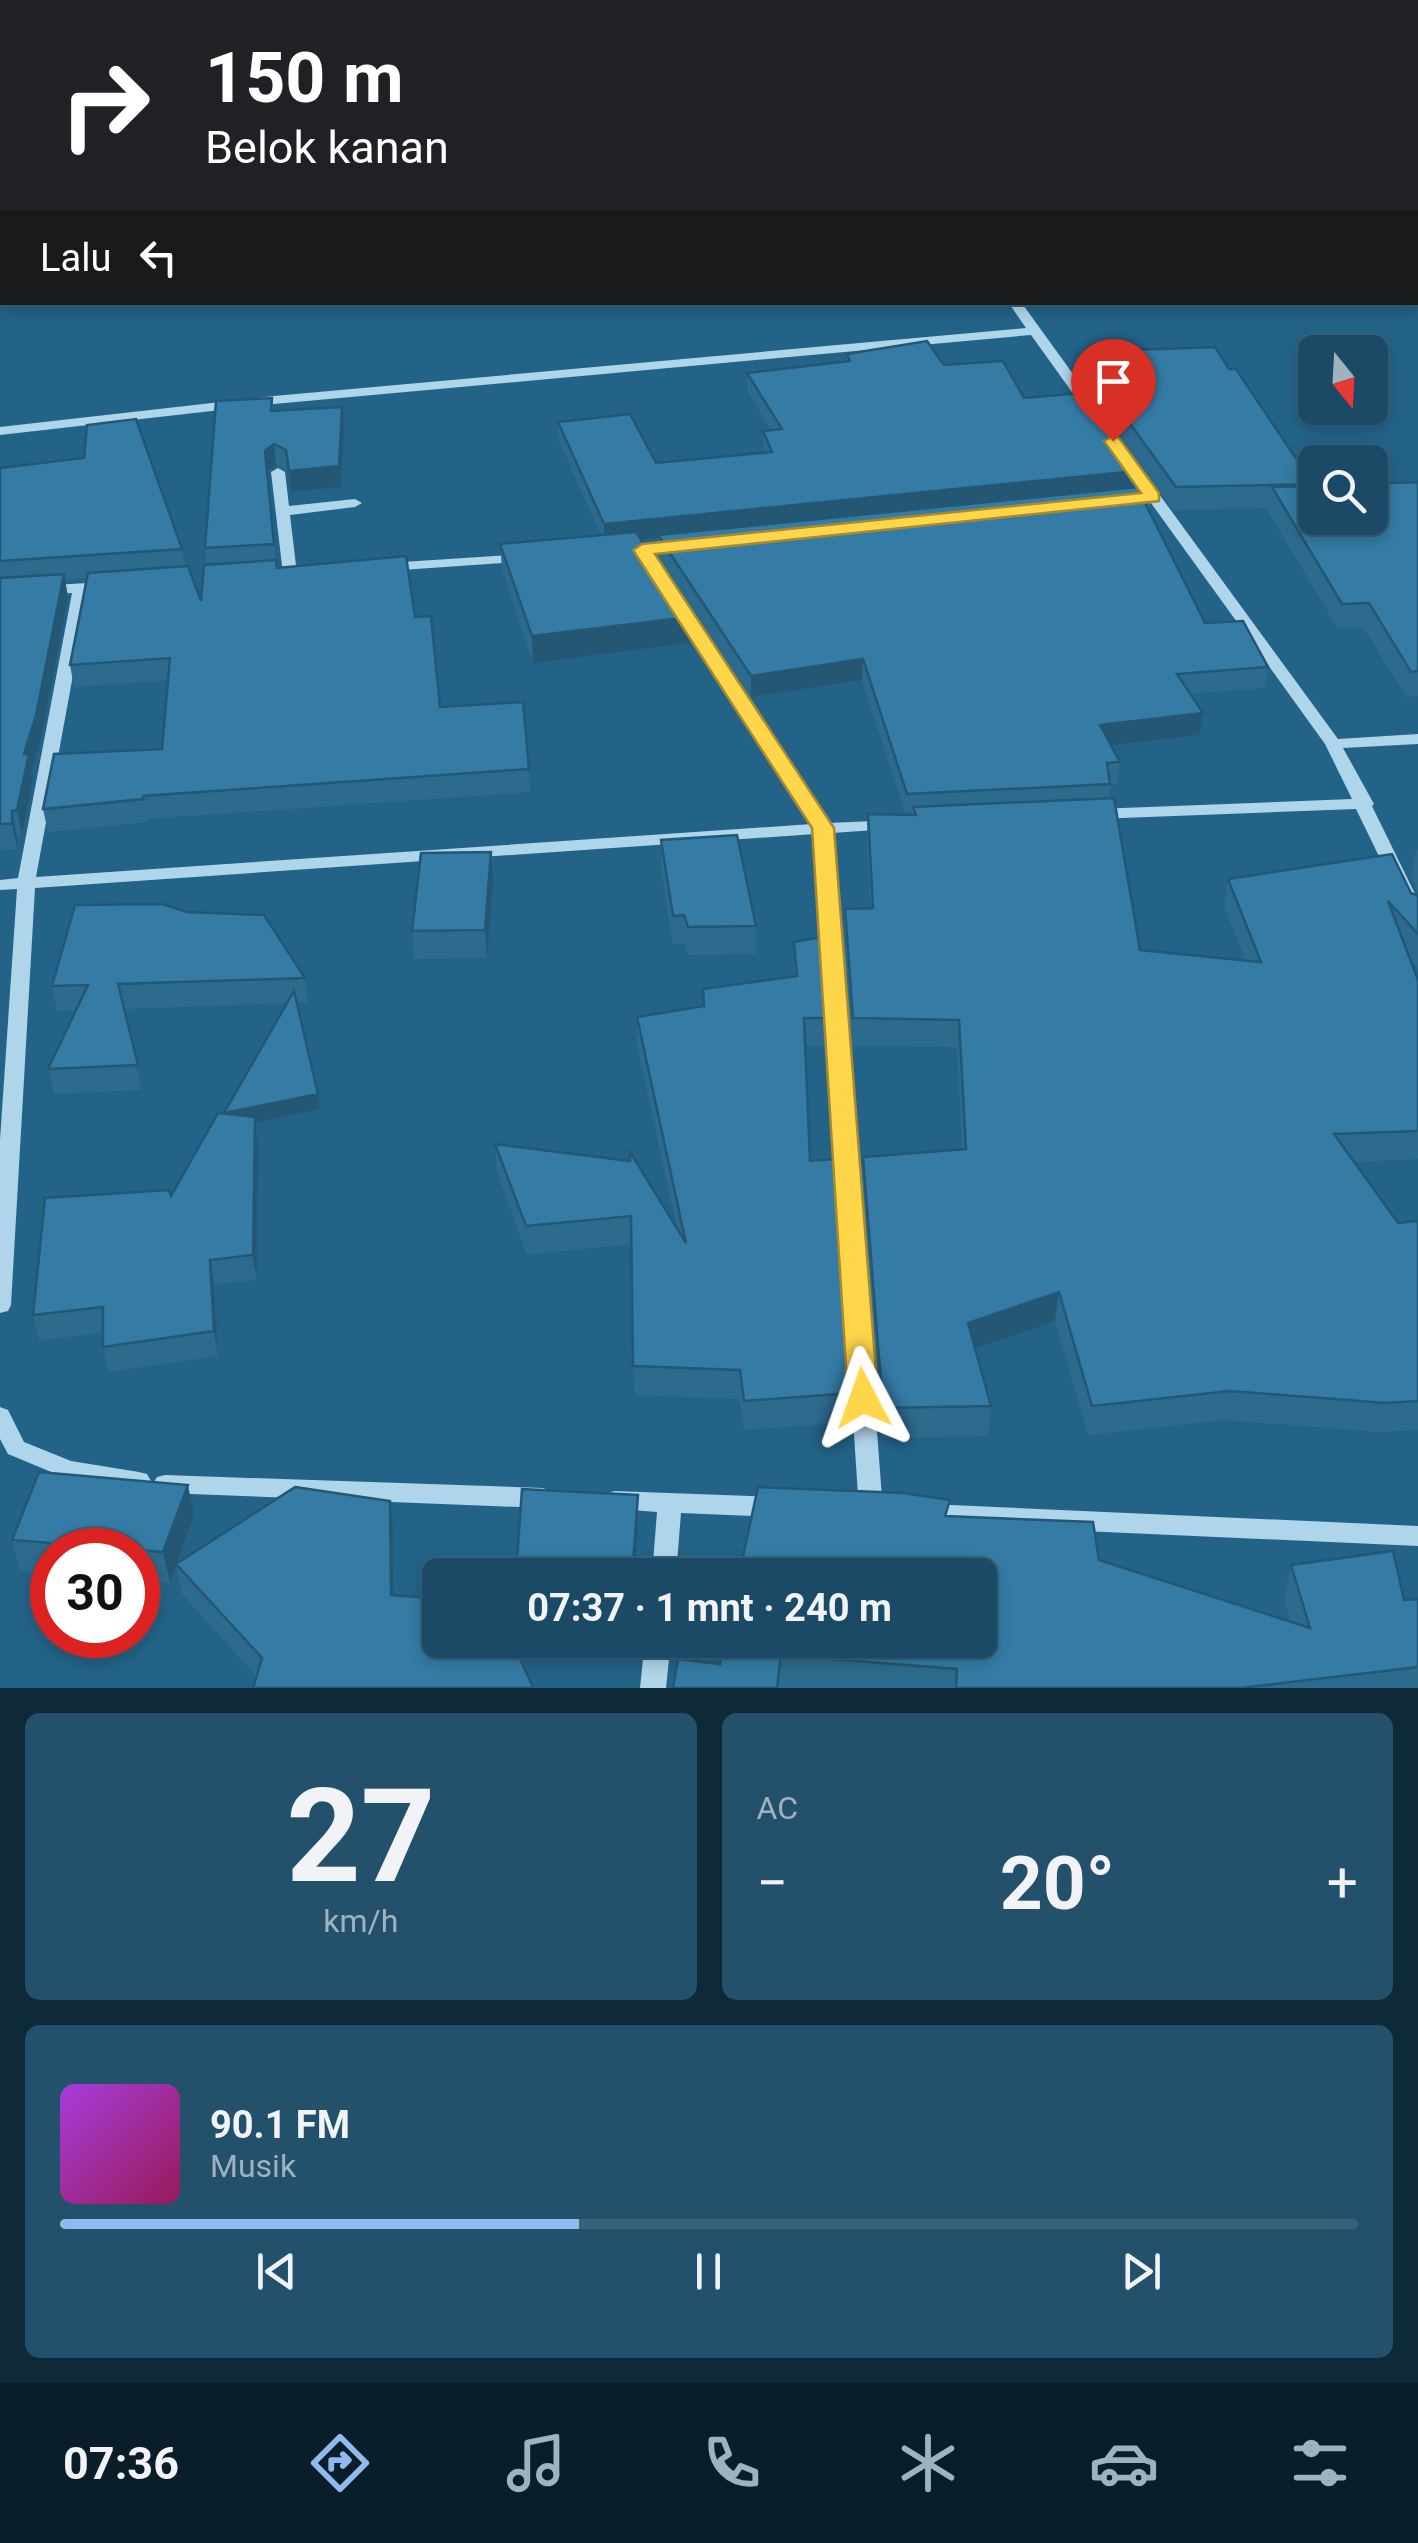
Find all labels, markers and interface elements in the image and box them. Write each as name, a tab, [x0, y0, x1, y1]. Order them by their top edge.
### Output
text: 150 m	[205, 37, 404, 119]
icon: right	[40, 40, 170, 170]
text: Belok kanan	[205, 121, 449, 174]
icon: left	[131, 230, 186, 285]
text: Lalu	[40, 236, 111, 280]
north arrow	[1298, 335, 1388, 425]
map controls	[1298, 335, 1388, 535]
pin	[1071, 339, 1156, 442]
icon: arrive	[1086, 354, 1141, 409]
button: search	[1298, 445, 1388, 535]
position arrow	[811, 1346, 915, 1450]
speed limit sign: 30	[30, 1528, 160, 1658]
text: 07:37 · 1 mnt · 240 m	[527, 1586, 892, 1630]
text: 27	[286, 1760, 435, 1913]
text: AC	[757, 1789, 798, 1827]
text: 20°	[1000, 1839, 1115, 1927]
text: −	[757, 1851, 788, 1915]
text: +	[1327, 1851, 1358, 1915]
text: km/h	[323, 1902, 398, 1940]
text: 90.1 FM	[210, 2103, 350, 2147]
text: Musik	[210, 2147, 296, 2185]
icon: previous	[249, 2244, 304, 2299]
icon: pause	[681, 2244, 736, 2299]
icon: next	[1114, 2244, 1169, 2299]
icon: directions	[305, 2428, 375, 2498]
icon: music	[501, 2428, 571, 2498]
icon: phone	[697, 2428, 767, 2498]
icon: climate	[893, 2428, 963, 2498]
icon: car	[1089, 2428, 1159, 2498]
icon: filters	[1285, 2428, 1355, 2498]
text: 07:36	[63, 2437, 179, 2490]

